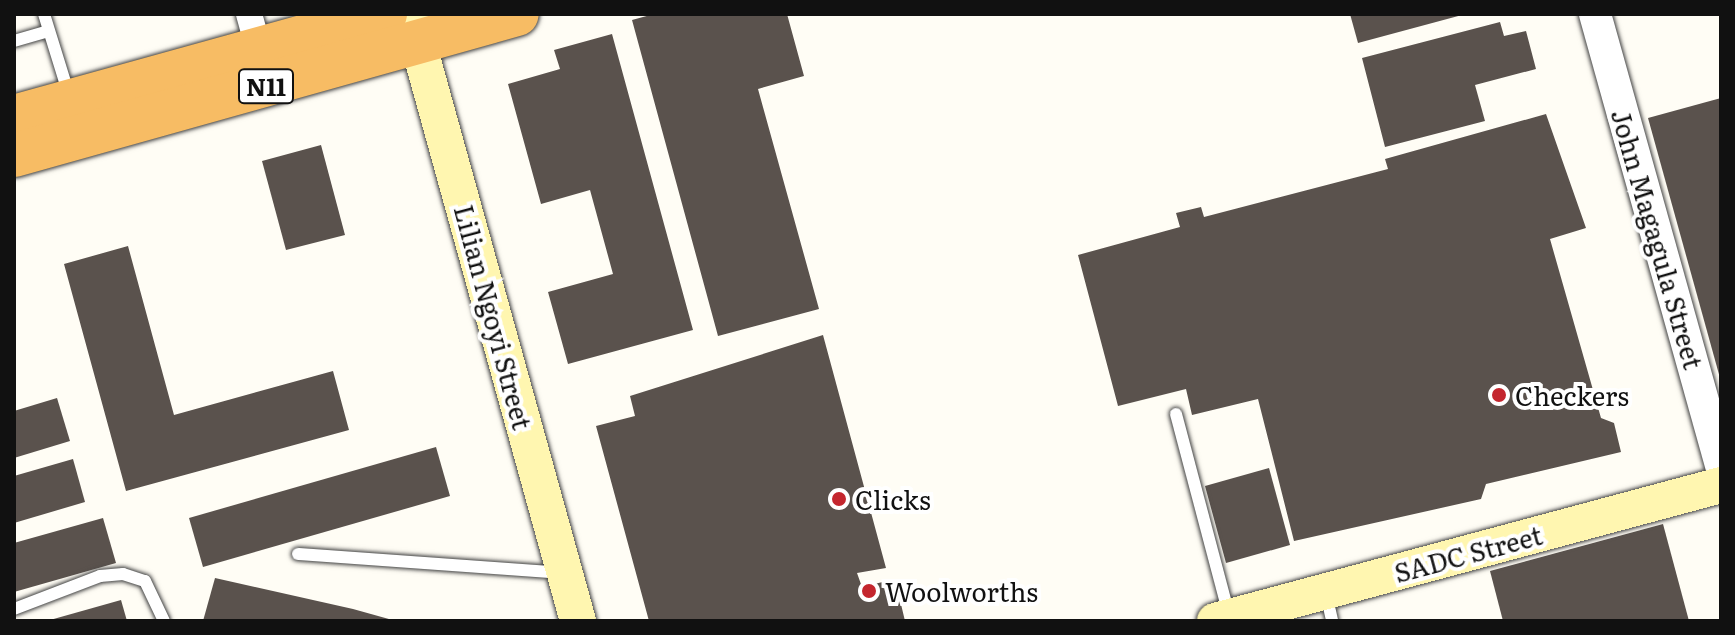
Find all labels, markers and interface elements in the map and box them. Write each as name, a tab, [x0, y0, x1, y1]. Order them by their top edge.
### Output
road number: N11	[236, 66, 296, 106]
street label: John Magagula Street	[1606, 106, 1710, 372]
street label: Lilian Ngoyi Street	[449, 201, 539, 433]
place label: Checkers	[1515, 379, 1629, 411]
marker: Checkers	[1490, 386, 1508, 404]
place label: Clicks	[855, 483, 931, 515]
marker: Clicks	[830, 490, 848, 508]
street label: SADC Street	[1391, 518, 1545, 588]
place label: Woolworths	[885, 575, 1038, 607]
marker: Woolworths	[860, 582, 878, 600]

